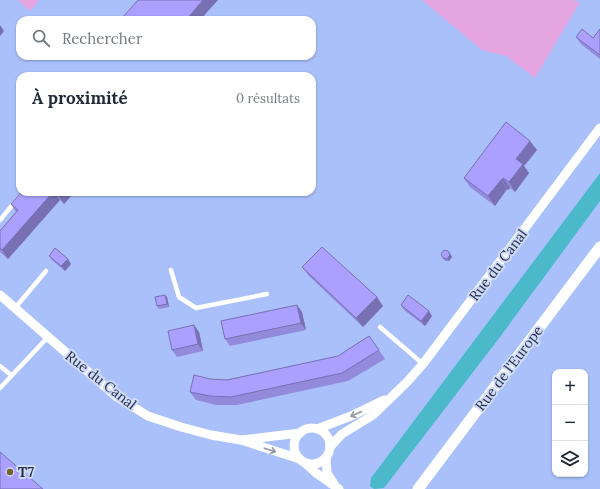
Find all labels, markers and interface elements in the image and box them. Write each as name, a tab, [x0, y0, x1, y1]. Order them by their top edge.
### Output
search box	[16, 16, 316, 60]
icon: search	[30, 27, 52, 49]
text: Rechercher	[62, 29, 142, 48]
text: À proximité	[32, 87, 128, 109]
text: 0 résultats	[236, 90, 300, 107]
street label: Rue du Canal	[465, 225, 531, 305]
street label: Rue de l'Europe	[471, 322, 547, 414]
street label: Rue du Canal	[62, 347, 140, 413]
map controls	[552, 369, 588, 477]
button: +	[552, 369, 588, 405]
button: −	[552, 405, 588, 441]
one-way arrow	[350, 411, 362, 418]
button: layers	[552, 441, 588, 477]
one-way arrow	[263, 447, 276, 454]
place label: T7	[18, 463, 34, 481]
marker: T7	[5, 467, 15, 477]

